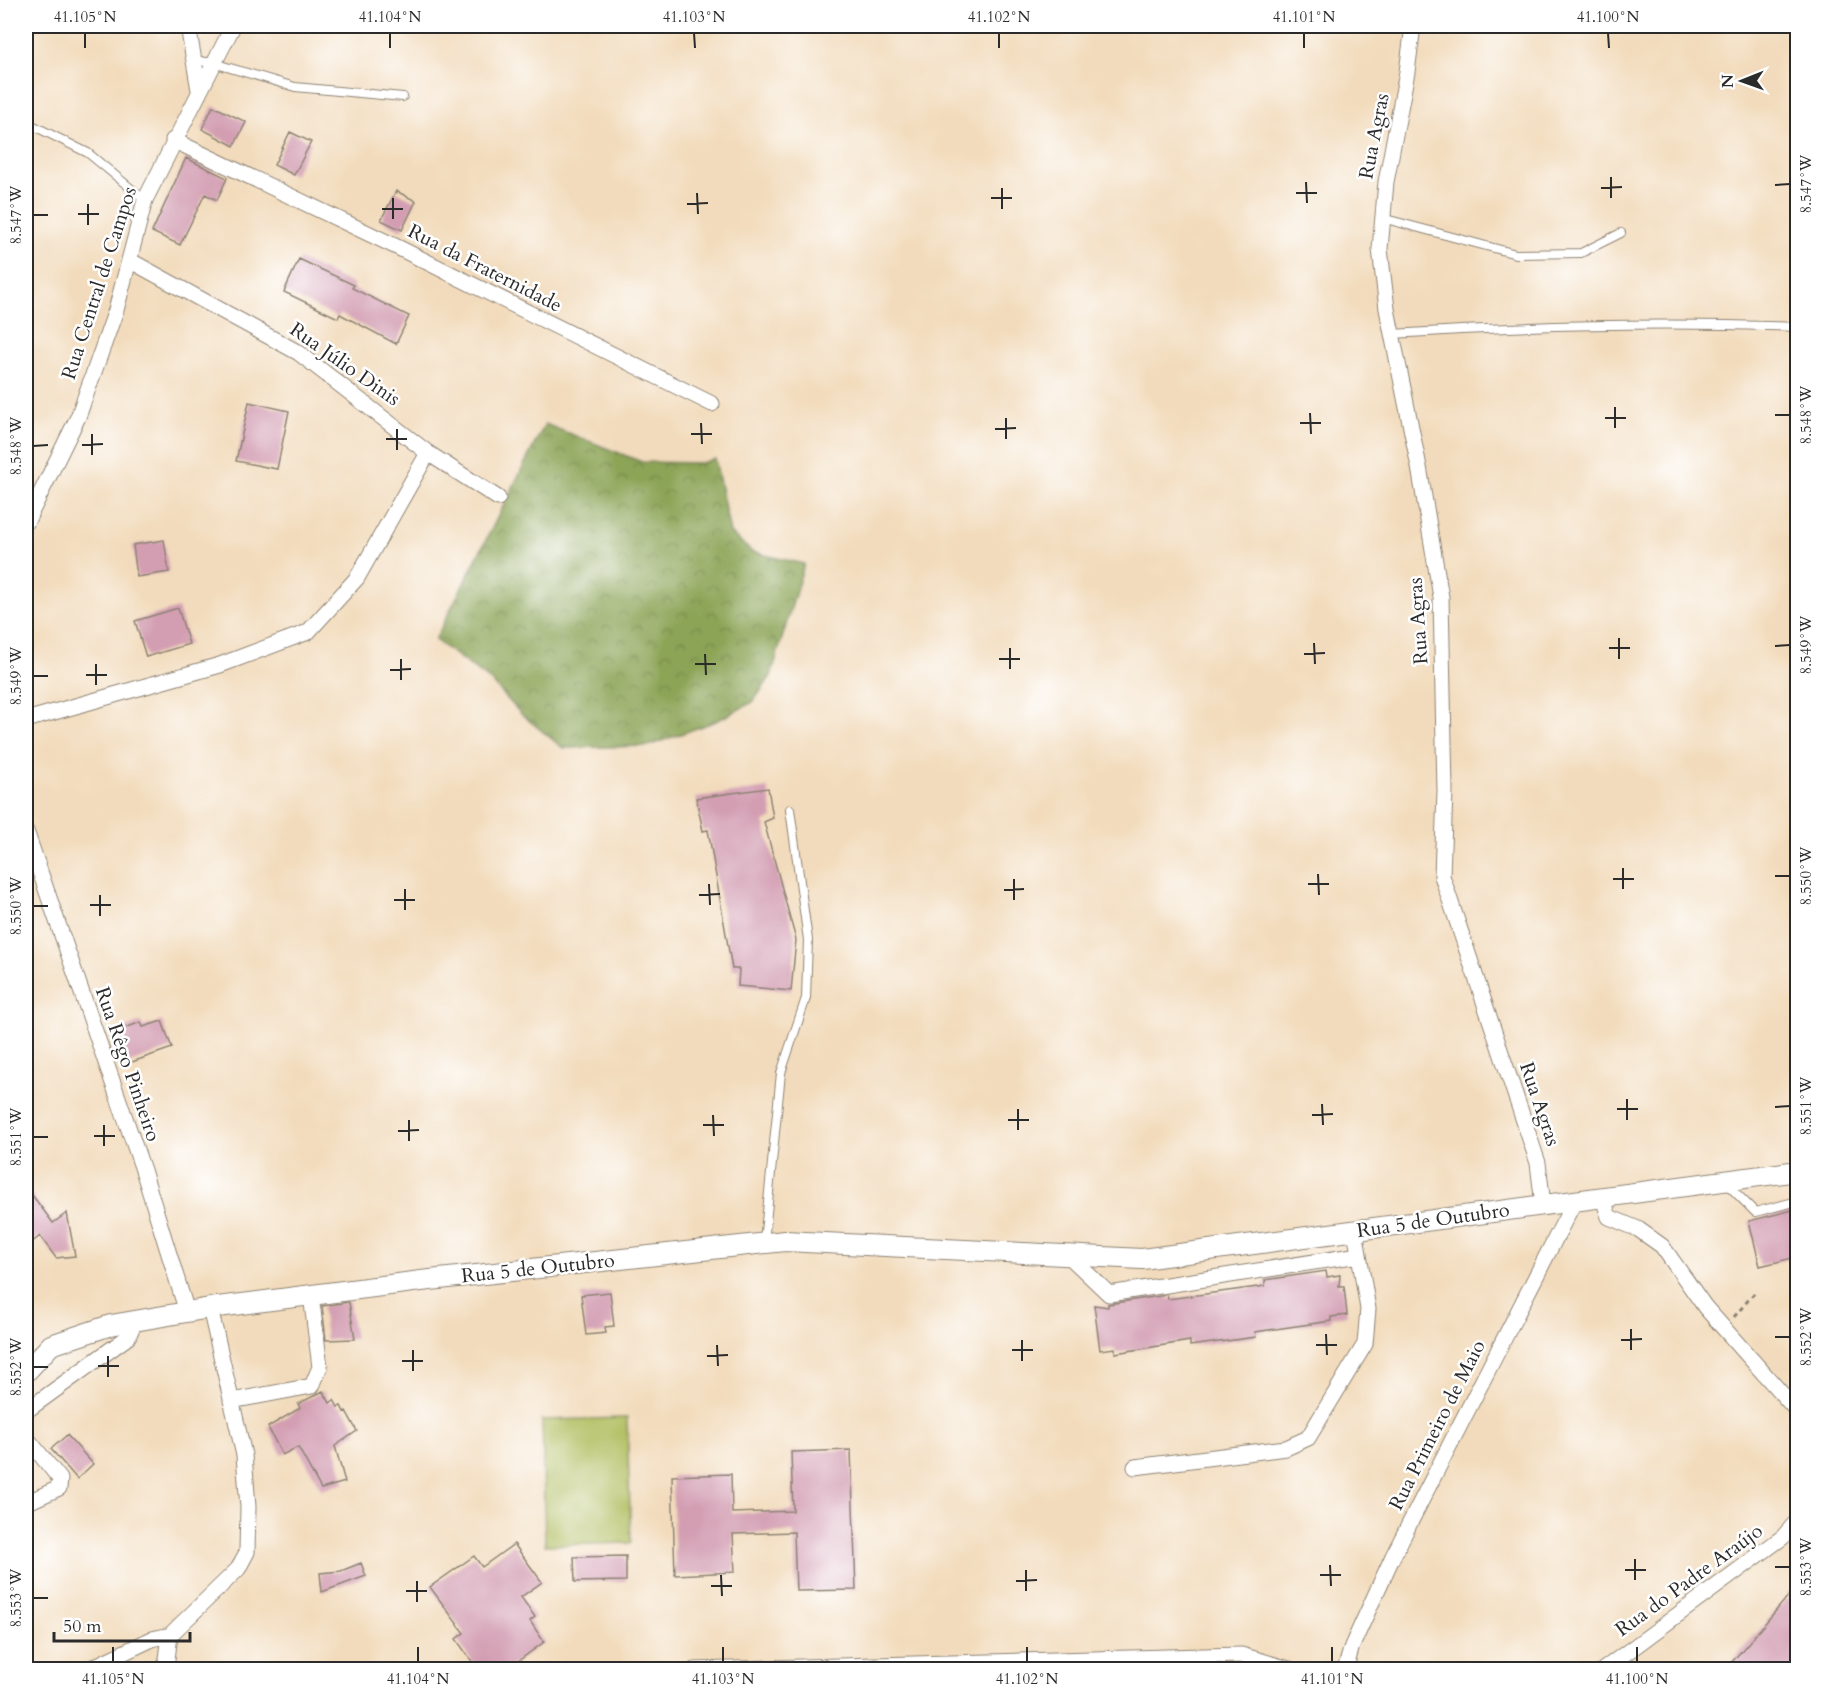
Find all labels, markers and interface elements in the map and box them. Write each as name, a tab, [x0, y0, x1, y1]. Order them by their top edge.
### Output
text: 41.105°N	[54, 7, 117, 27]
text: 41.104°N	[359, 7, 422, 27]
text: 41.103°N	[663, 7, 726, 27]
text: 41.102°N	[968, 7, 1031, 27]
text: 41.101°N	[1273, 7, 1336, 27]
text: 41.100°N	[1577, 7, 1640, 27]
north arrow	[1712, 51, 1772, 111]
text: N	[1717, 74, 1739, 88]
street label: Rua Agras	[1352, 91, 1396, 181]
text: 8.547°W	[1796, 154, 1816, 213]
street label: Rua Central de Campos	[55, 183, 143, 383]
text: 8.547°W	[6, 185, 26, 244]
street label: Rua da Fraternidade	[403, 217, 567, 319]
street label: Rua Júlio Dinis	[284, 316, 406, 412]
text: 8.548°W	[1796, 385, 1816, 444]
text: 8.548°W	[6, 416, 26, 475]
street label: Rua Agras	[1402, 577, 1434, 665]
text: 8.549°W	[1796, 615, 1816, 674]
text: 8.549°W	[6, 646, 26, 705]
text: 8.550°W	[1796, 846, 1816, 905]
text: 8.550°W	[6, 876, 26, 935]
street label: Rua Rêgo Pinheiro	[89, 983, 167, 1145]
street label: Rua Agras	[1513, 1059, 1567, 1149]
text: 8.551°W	[1796, 1076, 1816, 1135]
text: 8.551°W	[6, 1107, 26, 1166]
street label: Rua 5 de Outubro	[1355, 1196, 1511, 1244]
street label: Rua 5 de Outubro	[460, 1247, 616, 1289]
text: 8.552°W	[1796, 1307, 1816, 1366]
street label: Rua Primeiro de Maio	[1382, 1335, 1492, 1515]
text: 8.552°W	[6, 1337, 26, 1396]
street label: Rua do Padre Araújo	[1610, 1517, 1768, 1643]
text: 8.553°W	[1796, 1537, 1816, 1596]
text: 8.553°W	[6, 1568, 26, 1627]
scale bar	[54, 1605, 190, 1643]
text: 50 m	[63, 1614, 102, 1639]
text: 41.105°N	[82, 1669, 145, 1689]
text: 41.104°N	[387, 1669, 450, 1689]
text: 41.103°N	[692, 1669, 755, 1689]
text: 41.102°N	[996, 1669, 1059, 1689]
text: 41.101°N	[1301, 1669, 1364, 1689]
text: 41.100°N	[1606, 1669, 1669, 1689]

